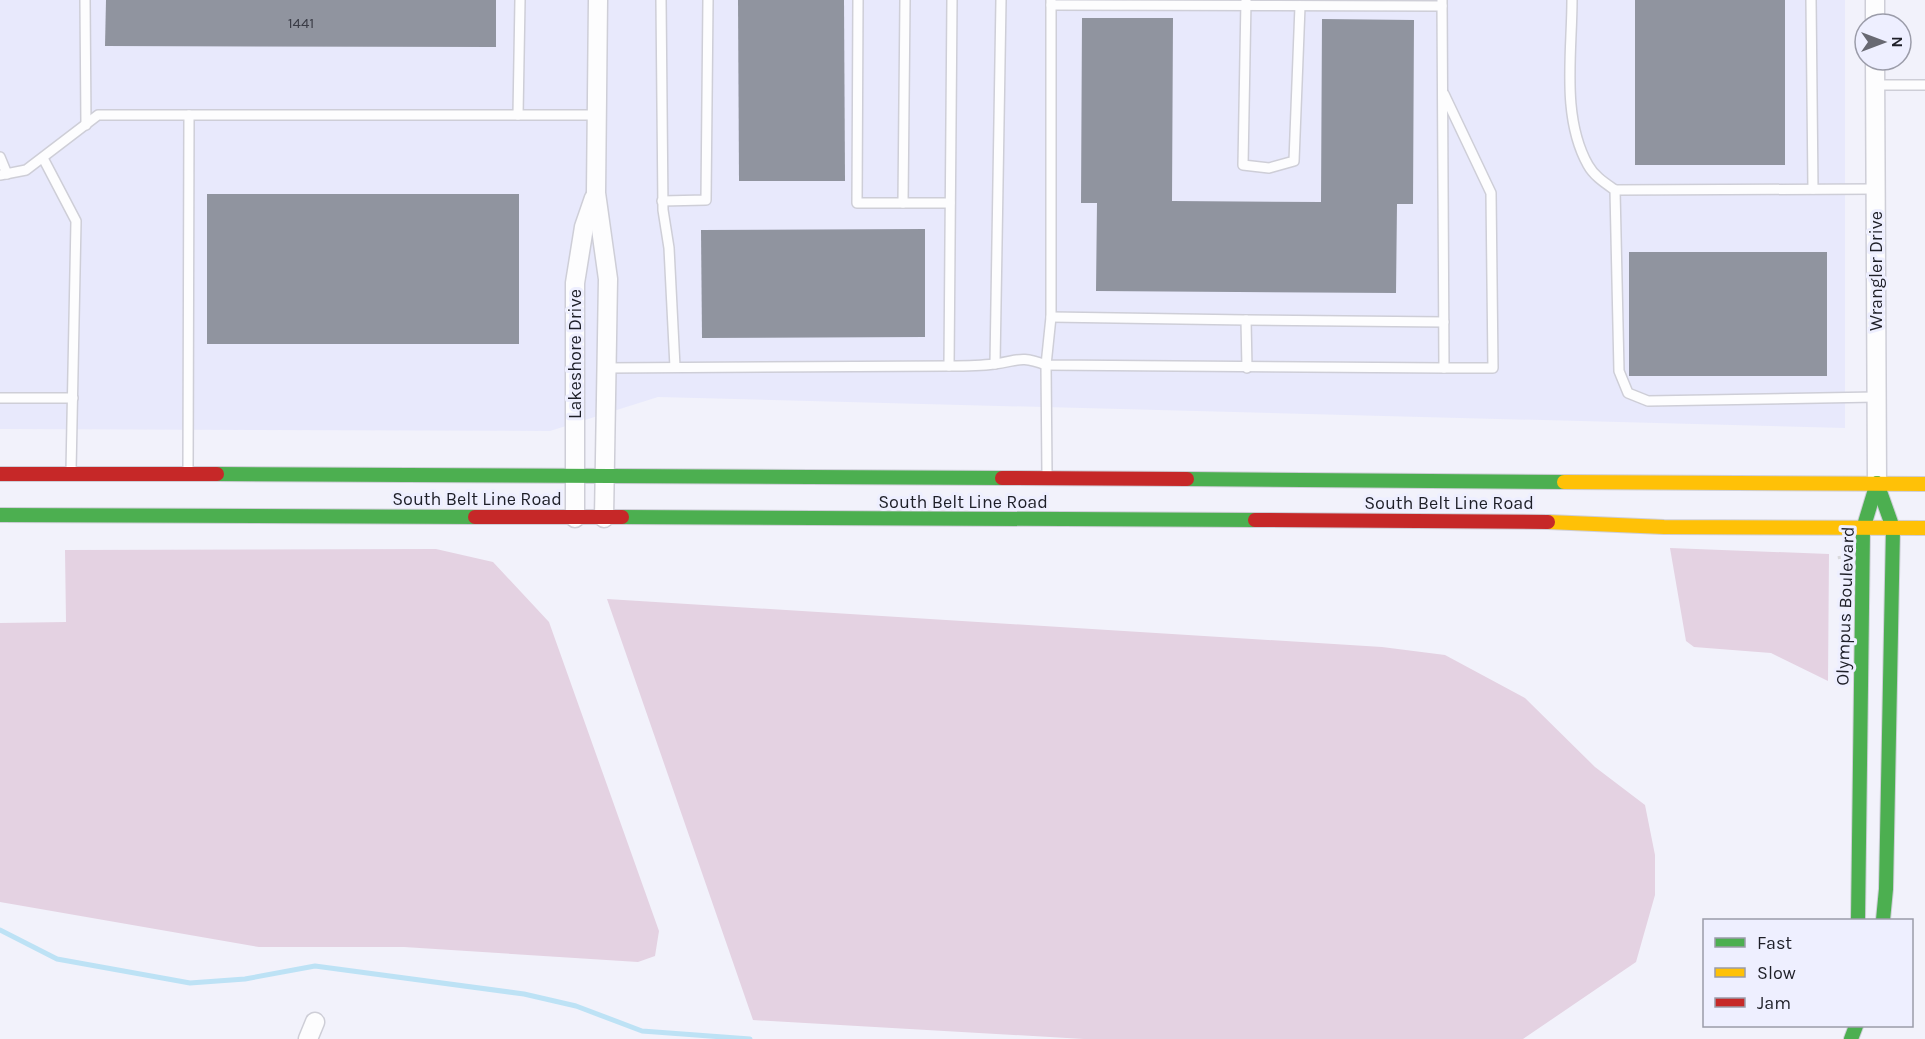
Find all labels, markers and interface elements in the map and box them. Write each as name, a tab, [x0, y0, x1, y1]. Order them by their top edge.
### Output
north arrow	[1853, 12, 1913, 72]
house number: 1441	[288, 14, 314, 32]
text: N	[1888, 36, 1907, 48]
street label: Wrangler Drive	[1865, 211, 1887, 331]
street label: Lakeshore Drive	[564, 289, 586, 419]
street label: South Belt Line Road	[392, 488, 562, 510]
street label: South Belt Line Road	[878, 491, 1048, 513]
street label: South Belt Line Road	[1364, 492, 1534, 514]
street label: Olympus Boulevard	[1831, 526, 1859, 686]
legend	[1703, 919, 1913, 1027]
text: Fast	[1757, 932, 1792, 954]
text: Slow	[1757, 962, 1796, 984]
text: Jam	[1757, 992, 1791, 1014]

